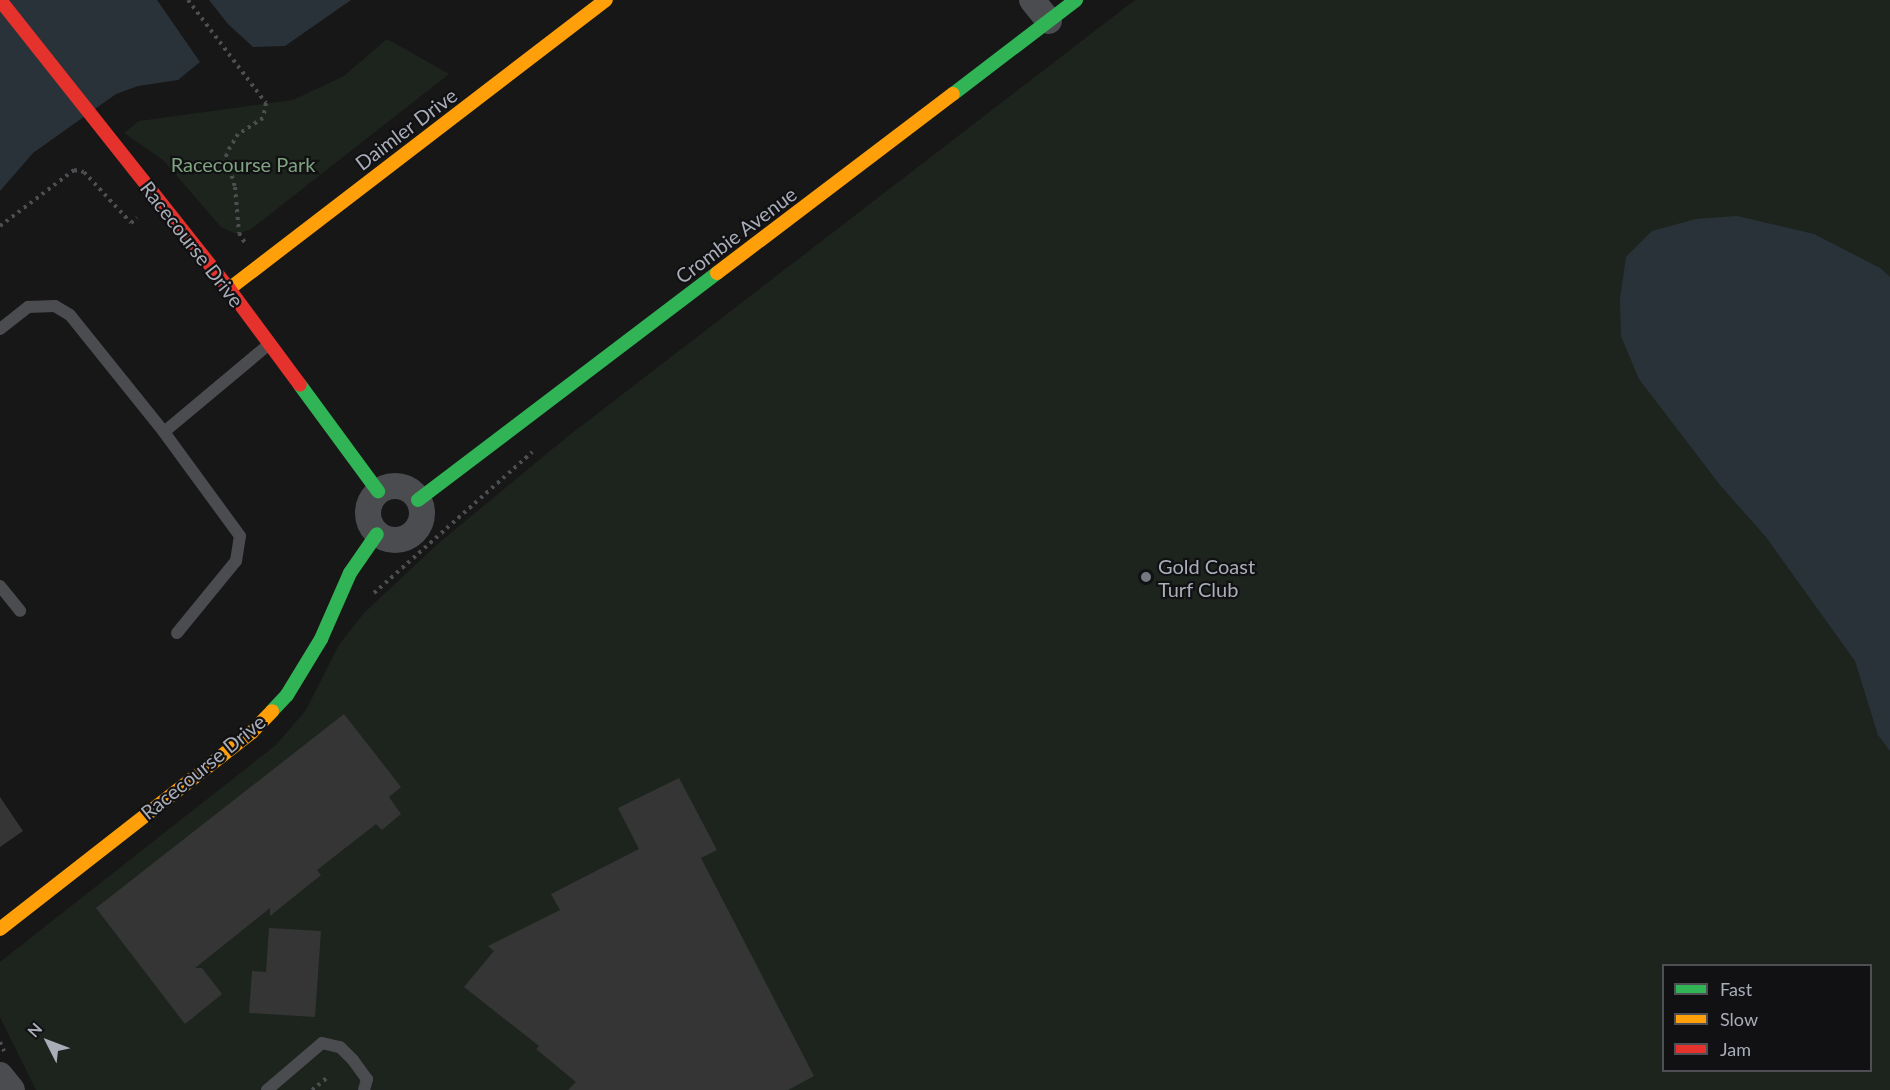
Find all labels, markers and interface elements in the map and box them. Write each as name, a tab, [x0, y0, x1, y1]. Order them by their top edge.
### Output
street label: Daimler Drive	[350, 83, 462, 175]
park label: Racecourse Park	[171, 152, 315, 176]
street label: Racecourse Drive	[135, 176, 249, 312]
street label: Crombie Avenue	[671, 182, 801, 288]
place label: Gold Coast Turf Club	[1158, 554, 1255, 601]
marker: Gold Coast Turf Club	[1139, 570, 1153, 584]
street label: Racecourse Drive	[136, 709, 270, 825]
legend	[1662, 964, 1872, 1072]
text: Fast	[1720, 978, 1752, 1000]
text: Slow	[1720, 1008, 1758, 1030]
north arrow	[18, 1012, 78, 1072]
text: N	[23, 1019, 45, 1041]
text: Jam	[1720, 1038, 1751, 1060]

